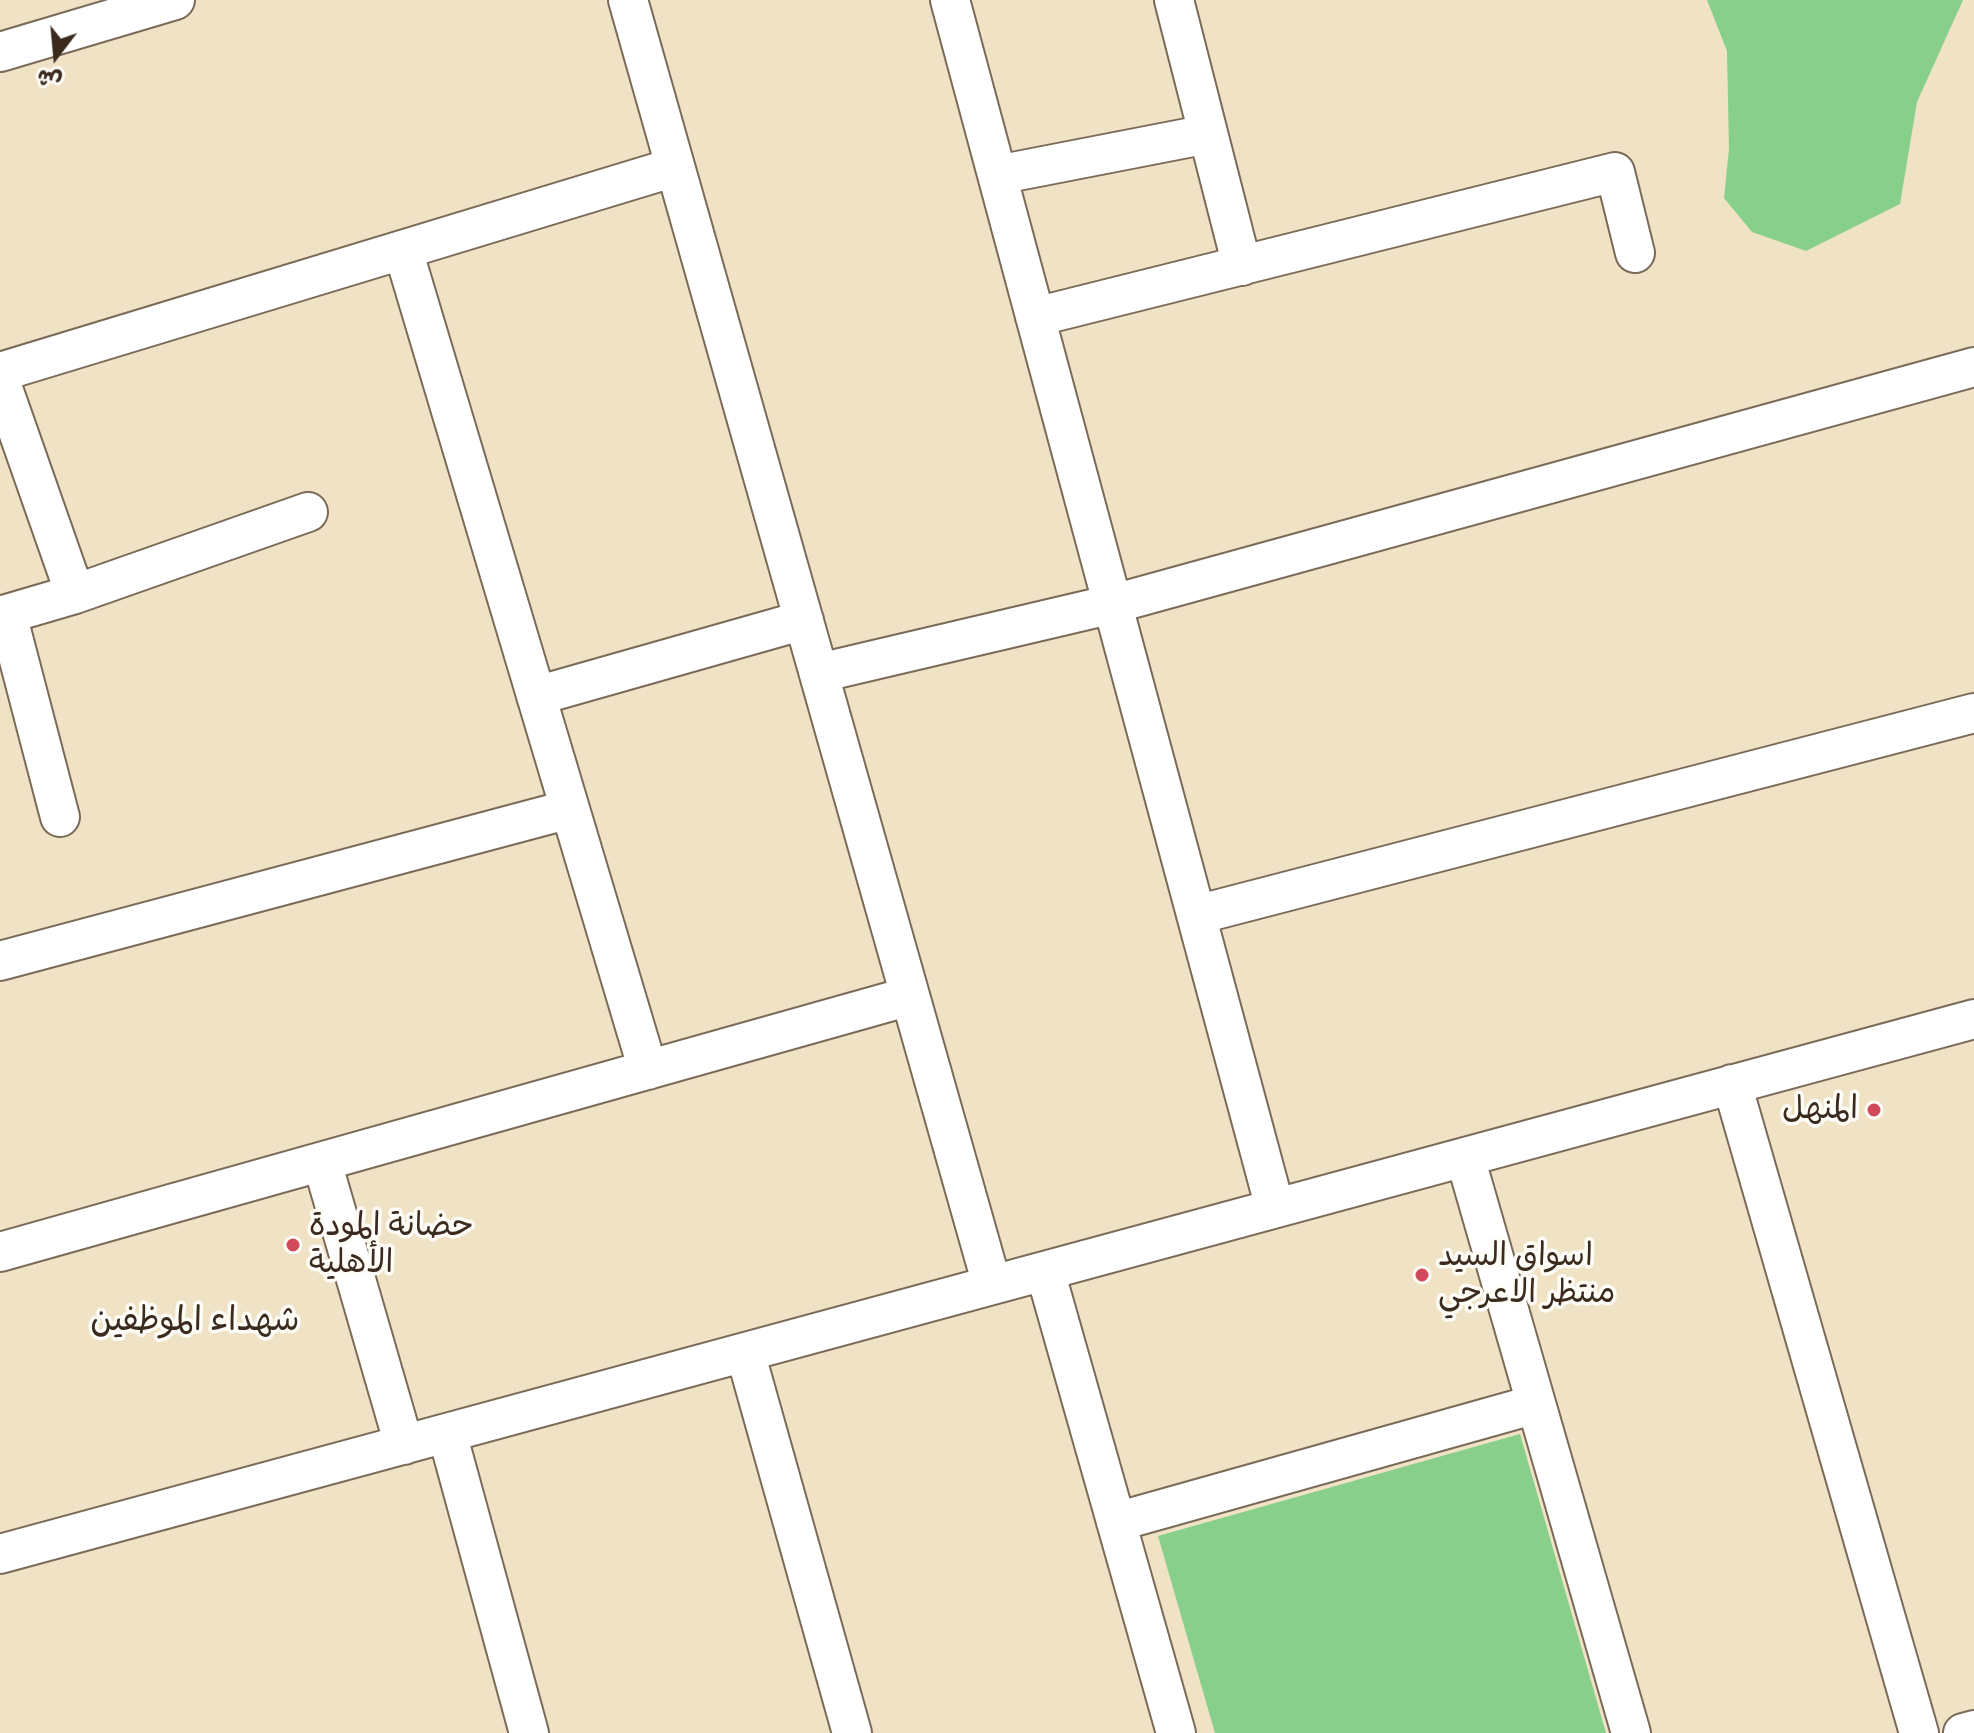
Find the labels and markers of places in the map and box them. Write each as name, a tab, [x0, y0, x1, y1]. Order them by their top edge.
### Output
place label: المنهل	[1782, 1091, 1858, 1129]
marker: المنهل	[1865, 1101, 1883, 1119]
place label: حضانة المودة الأهلية	[309, 1208, 474, 1283]
marker: حضانة المودة الأهلية	[284, 1236, 302, 1254]
place label: اسواق السيد منتظر الاعرجي	[1438, 1238, 1615, 1313]
marker: اسواق السيد منتظر الاعرجي	[1413, 1266, 1431, 1284]

